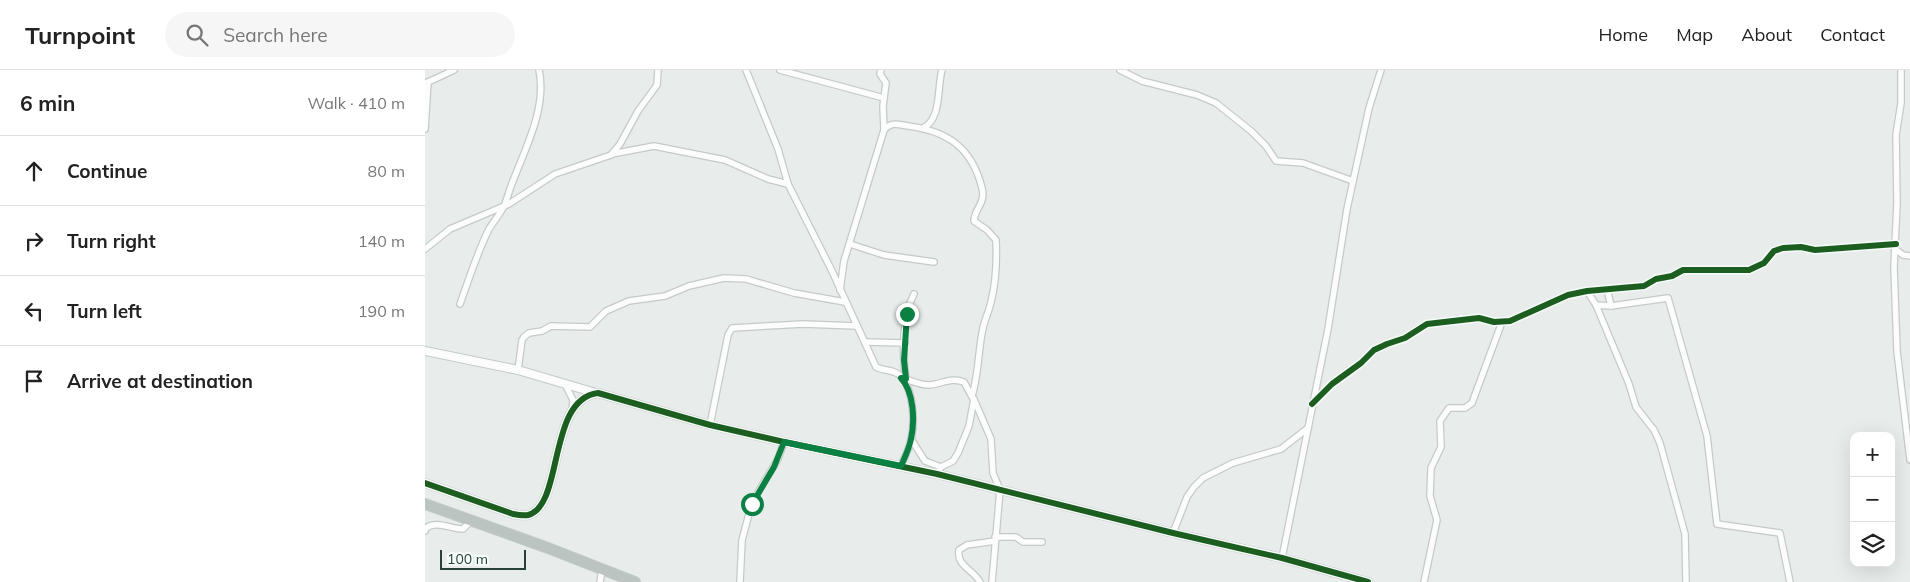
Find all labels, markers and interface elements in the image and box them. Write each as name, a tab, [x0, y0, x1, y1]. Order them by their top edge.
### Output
search box	[165, 12, 515, 57]
text: Turnpoint	[25, 20, 135, 50]
icon: search	[183, 21, 211, 49]
text: Search here	[223, 23, 328, 47]
text: Home	[1598, 23, 1648, 46]
text: Map	[1676, 23, 1713, 46]
text: About	[1741, 23, 1792, 46]
text: Contact	[1820, 23, 1885, 46]
text: 6 min	[20, 90, 75, 116]
text: Walk · 410 m	[307, 93, 405, 113]
icon: ahead	[20, 157, 48, 185]
text: Continue	[67, 159, 147, 183]
text: 80 m	[368, 161, 405, 181]
icon: right	[20, 227, 48, 255]
text: Turn right	[67, 229, 156, 253]
text: 140 m	[358, 231, 405, 251]
icon: left	[20, 297, 48, 325]
text: Turn left	[67, 299, 142, 323]
text: 190 m	[358, 301, 405, 321]
route end	[896, 303, 919, 326]
icon: arrive	[20, 367, 48, 395]
text: Arrive at destination	[67, 369, 253, 393]
map controls	[1850, 432, 1895, 567]
button: +	[1850, 432, 1895, 477]
button: −	[1850, 477, 1895, 522]
route start	[741, 493, 764, 516]
button: layers	[1850, 522, 1895, 567]
scale bar	[440, 547, 526, 570]
text: 100 m	[447, 550, 488, 568]

